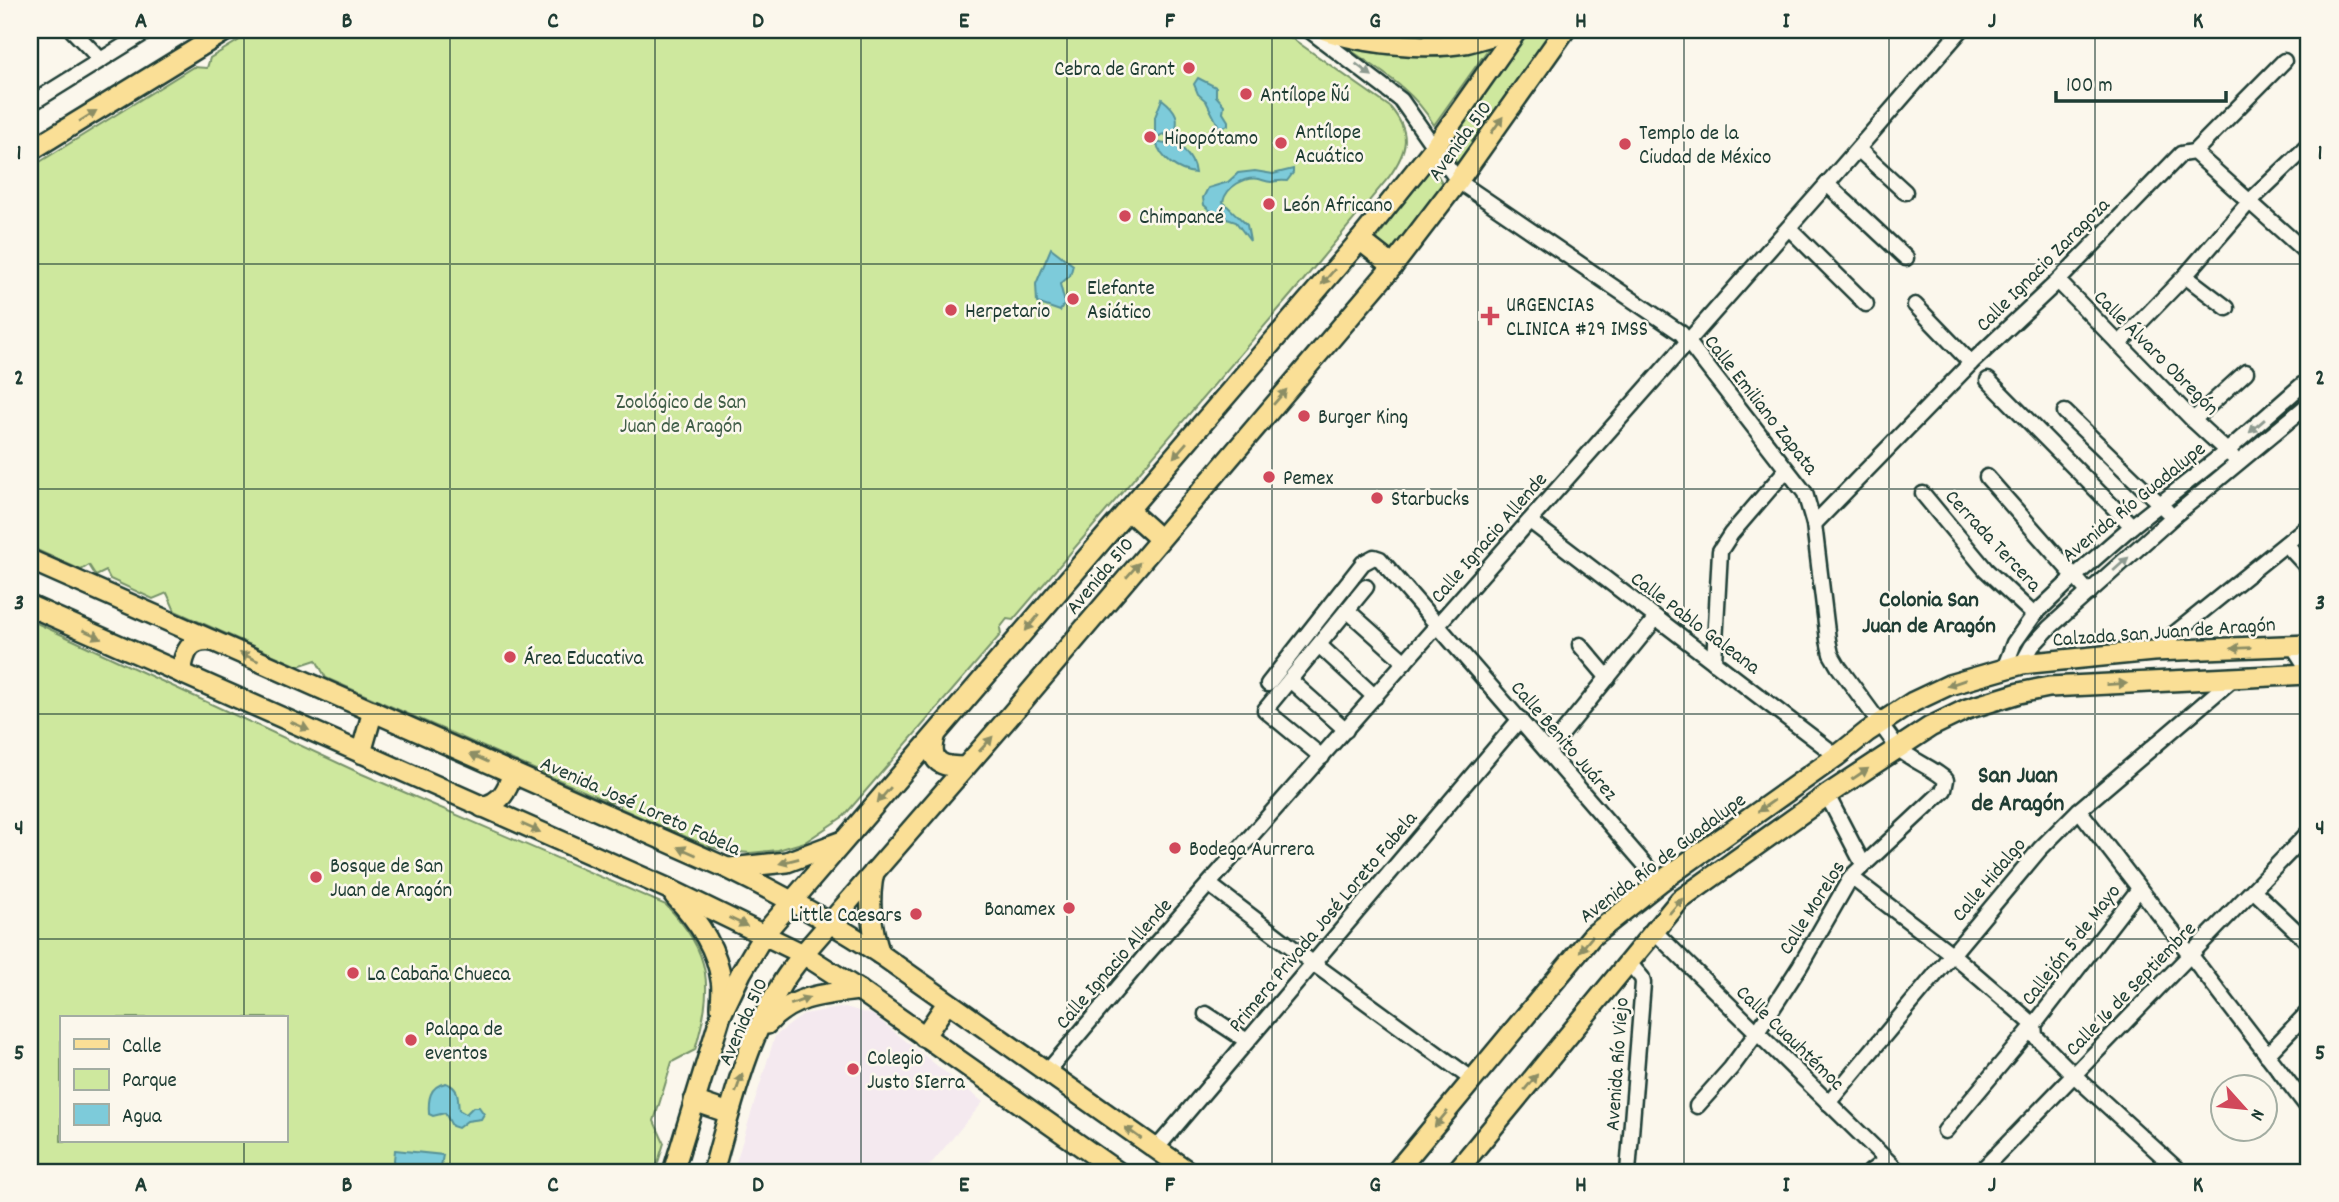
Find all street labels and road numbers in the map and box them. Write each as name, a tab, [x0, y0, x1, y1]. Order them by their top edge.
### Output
street label: Avenida 510	[1422, 95, 1501, 188]
street label: Calle Ignacio Zaragoza	[1970, 191, 2119, 340]
street label: Calle Álvaro Obregón	[2085, 284, 2225, 424]
street label: Calle Emiliano Zapata	[1695, 329, 1825, 483]
street label: Avenida Río Guadalupe	[2056, 436, 2213, 571]
street label: Calle Ignacio Allende	[1425, 467, 1556, 611]
street label: Cerrada Tercera	[1936, 484, 2048, 601]
street label: Avenida 510	[1060, 532, 1143, 622]
street label: Calle Pablo Galeana	[1623, 565, 1766, 684]
street label: Calzada San Juan de Aragón	[2052, 611, 2277, 657]
street label: Calle Benito Juárez	[1502, 675, 1624, 809]
street label: Avenida José Loreto Fabela	[535, 750, 746, 866]
street label: Avenida Río de Guadalupe	[1574, 787, 1753, 932]
street label: Primera Privada José Loreto Fabela	[1223, 805, 1427, 1040]
street label: Calle Hidalgo	[1946, 832, 2035, 930]
street label: Calle Morelos	[1773, 856, 1854, 962]
street label: Callejón 5 de Mayo	[2015, 879, 2130, 1013]
street label: Calle Ignacio Allende	[1050, 893, 1181, 1037]
street label: Calle 16 de Septiembre	[2060, 916, 2205, 1064]
street label: Avenida 510	[712, 974, 777, 1071]
street label: Calle Cuauhtémoc	[1728, 979, 1850, 1099]
street label: Avenida Río Viejo	[1599, 996, 1639, 1132]

